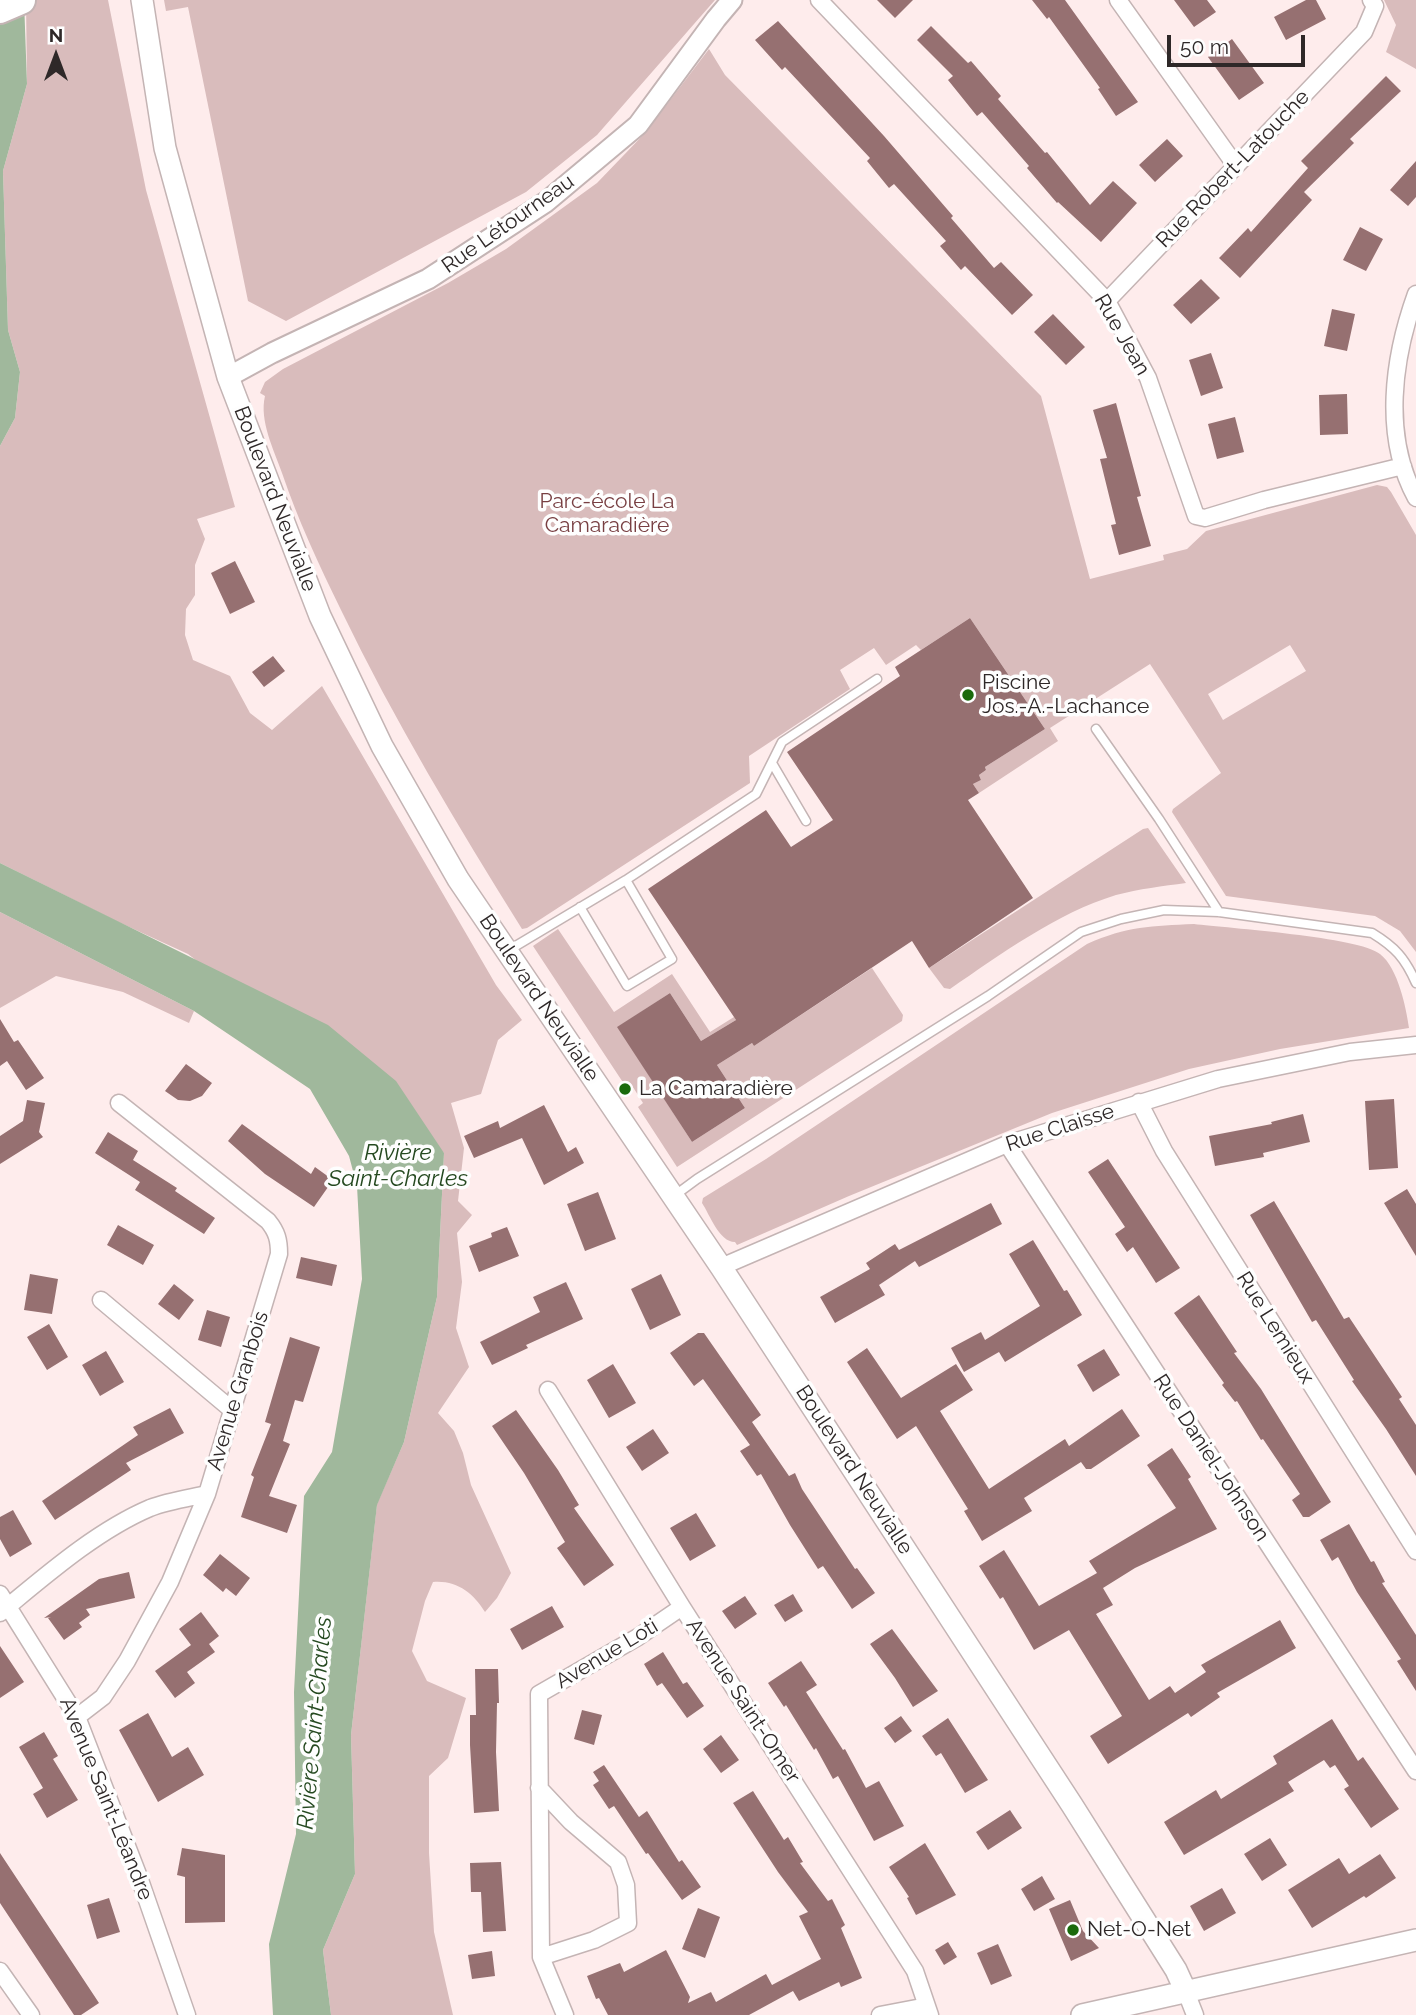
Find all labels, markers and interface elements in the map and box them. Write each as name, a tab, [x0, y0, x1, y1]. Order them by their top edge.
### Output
north arrow	[21, 21, 91, 91]
scale bar	[1171, 21, 1309, 65]
text: N	[49, 24, 63, 46]
text: 50 m	[1180, 34, 1229, 59]
street label: Rue Robert-Latouche	[1151, 85, 1315, 253]
street label: Rue Létourneau	[437, 169, 579, 279]
street label: Rue Jean	[1089, 290, 1155, 380]
street label: Boulevard Neuvialle	[228, 403, 322, 595]
park label: Parc-école La Camaradière	[539, 489, 675, 539]
place label: Piscine Jos.-A.-Lachance	[982, 670, 1149, 720]
marker: Piscine Jos.-A.-Lachance	[960, 687, 976, 703]
street label: Boulevard Neuvialle	[474, 910, 604, 1086]
place label: La Camaradière	[639, 1076, 793, 1102]
marker: La Camaradière	[617, 1081, 633, 1097]
street label: Rue Claisse	[1003, 1099, 1117, 1157]
water label: Rivière Saint-Charles	[328, 1139, 468, 1193]
street label: Rue Lemieux	[1231, 1267, 1319, 1389]
street label: Avenue Granbois	[202, 1308, 274, 1474]
street label: Rue Daniel-Johnson	[1148, 1370, 1274, 1546]
street label: Boulevard Neuvialle	[790, 1381, 918, 1559]
street label: Avenue Loti	[551, 1614, 663, 1694]
street label: Avenue Saint-Omer	[681, 1614, 805, 1788]
water label: Rivière Saint-Charles	[292, 1616, 338, 1830]
street label: Avenue Saint-Léandre	[54, 1694, 158, 1904]
place label: Net-O-Net	[1087, 1917, 1191, 1943]
marker: Net-O-Net	[1065, 1922, 1081, 1938]

